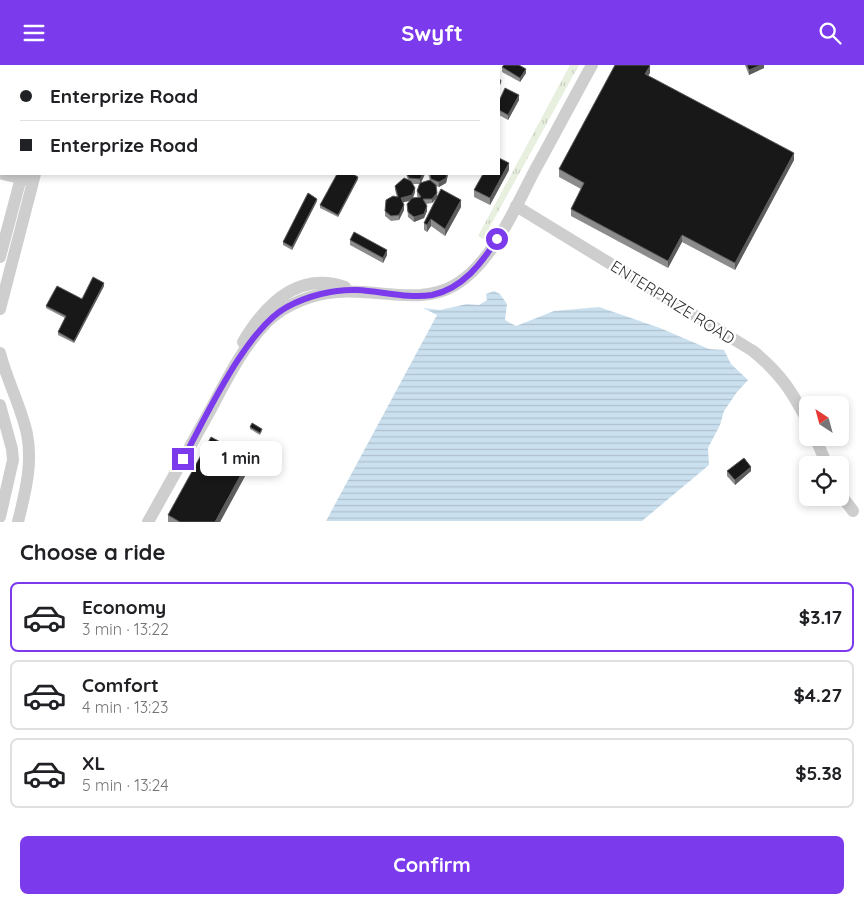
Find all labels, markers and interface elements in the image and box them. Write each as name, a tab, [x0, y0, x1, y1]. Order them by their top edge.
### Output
icon: menu	[20, 19, 48, 47]
text: Swyft	[401, 19, 463, 47]
icon: search	[816, 19, 844, 47]
text: Enterprize Road	[50, 84, 198, 108]
text: Enterprize Road	[50, 133, 198, 157]
route start	[486, 228, 508, 250]
street label: ENTERPRIZE ROAD	[607, 256, 739, 348]
north arrow	[799, 396, 849, 446]
map controls	[799, 396, 849, 506]
callout: 1 min	[200, 441, 283, 477]
route end	[172, 448, 194, 470]
text: 1 min	[222, 448, 260, 468]
button: locate	[799, 456, 849, 506]
text: Choose a ride	[20, 538, 165, 566]
icon: car	[22, 595, 67, 640]
text: Economy	[82, 595, 166, 619]
text: $3.17	[799, 605, 842, 629]
text: 3 min · 13:22	[82, 619, 169, 639]
icon: car	[22, 673, 67, 718]
text: Comfort	[82, 673, 159, 697]
text: $4.27	[794, 683, 842, 707]
text: 4 min · 13:23	[82, 697, 168, 717]
icon: car	[22, 751, 67, 796]
text: XL	[82, 751, 105, 775]
text: $5.38	[795, 761, 842, 785]
text: 5 min · 13:24	[82, 775, 169, 795]
button: Confirm	[20, 836, 844, 894]

